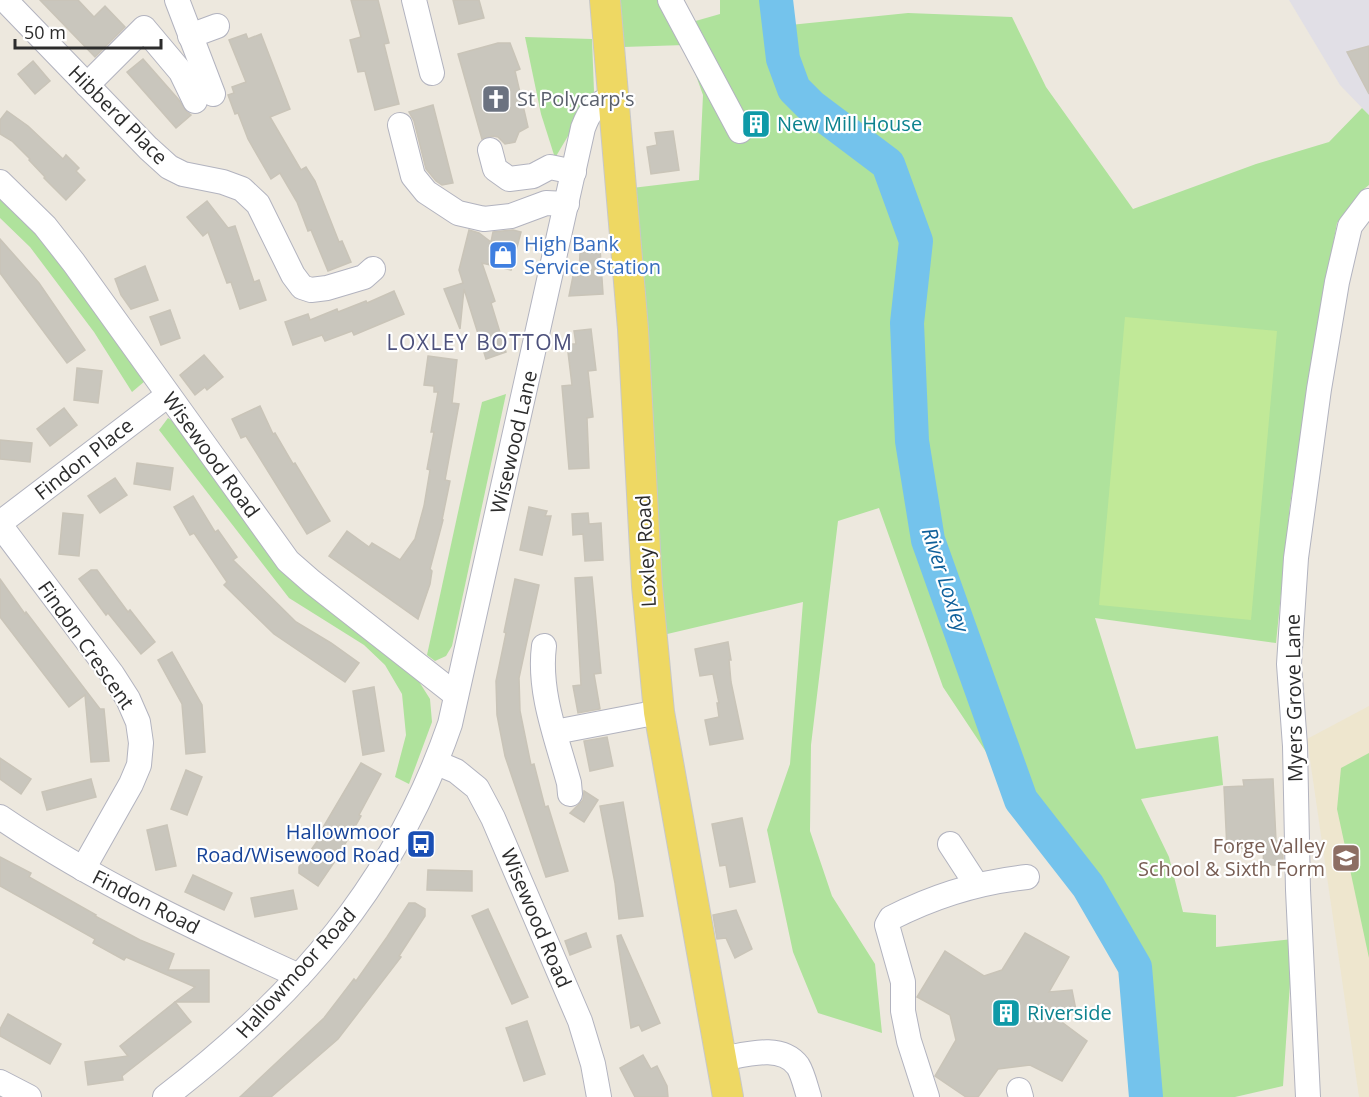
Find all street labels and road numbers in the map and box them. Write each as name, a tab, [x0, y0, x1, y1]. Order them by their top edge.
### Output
street label: Hibberd Place	[63, 59, 174, 170]
street label: Wisewood Lane	[484, 368, 543, 516]
street label: Wisewood Road	[157, 386, 266, 523]
street label: Findon Place	[29, 412, 139, 506]
street label: Loxley Road	[629, 494, 662, 608]
street label: Findon Crescent	[32, 575, 141, 714]
street label: Myers Grove Lane	[1279, 614, 1308, 782]
street label: Wisewood Road	[495, 844, 578, 992]
street label: Findon Road	[88, 863, 205, 940]
street label: Hallowmoor Road	[230, 902, 362, 1044]

